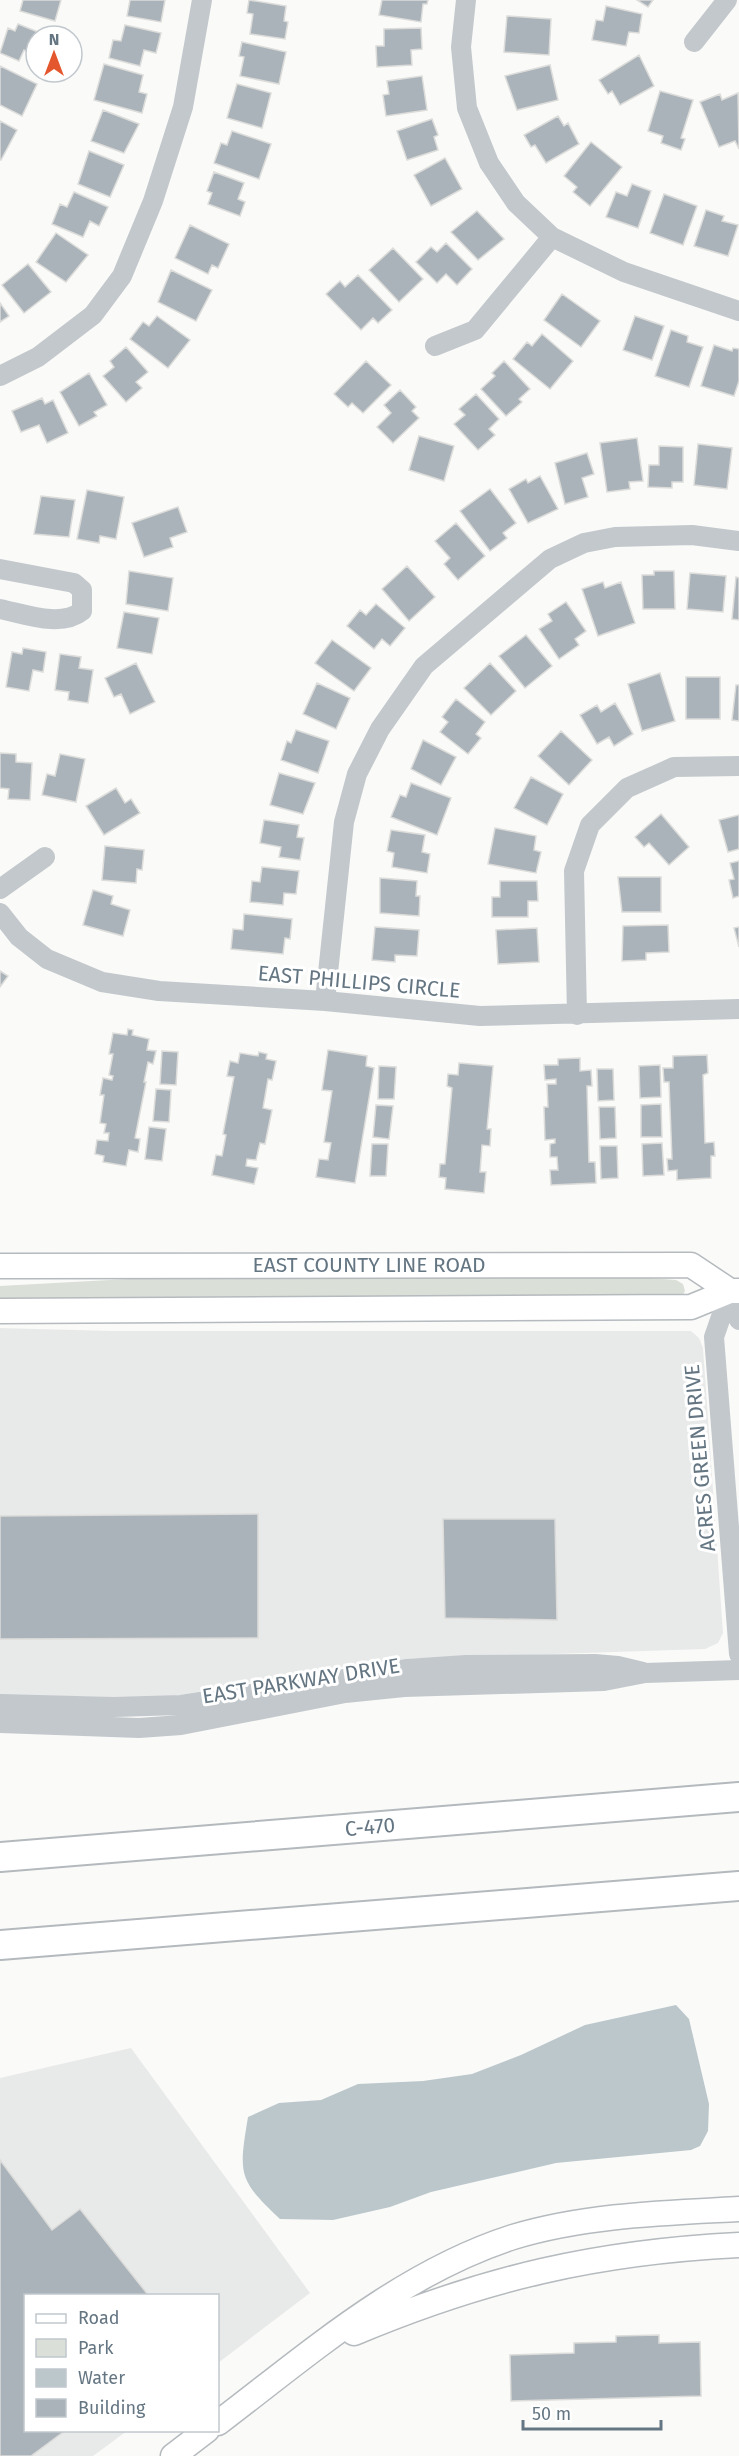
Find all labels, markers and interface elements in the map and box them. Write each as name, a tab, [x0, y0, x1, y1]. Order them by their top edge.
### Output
north arrow	[24, 24, 84, 84]
text: N	[49, 30, 59, 49]
street label: EAST PHILLIPS CIRCLE	[257, 960, 461, 1004]
street label: EAST COUNTY LINE ROAD	[253, 1252, 485, 1278]
street label: ACRES GREEN DRIVE	[679, 1363, 721, 1553]
street label: EAST PARKWAY DRIVE	[200, 1653, 402, 1709]
street label: C-470	[344, 1812, 396, 1842]
legend	[24, 2294, 219, 2432]
text: Road	[78, 2307, 120, 2329]
text: Park	[78, 2337, 114, 2359]
text: Water	[78, 2367, 125, 2389]
scale bar	[523, 2393, 661, 2431]
text: Building	[78, 2397, 146, 2419]
text: 50 m	[532, 2403, 571, 2425]

